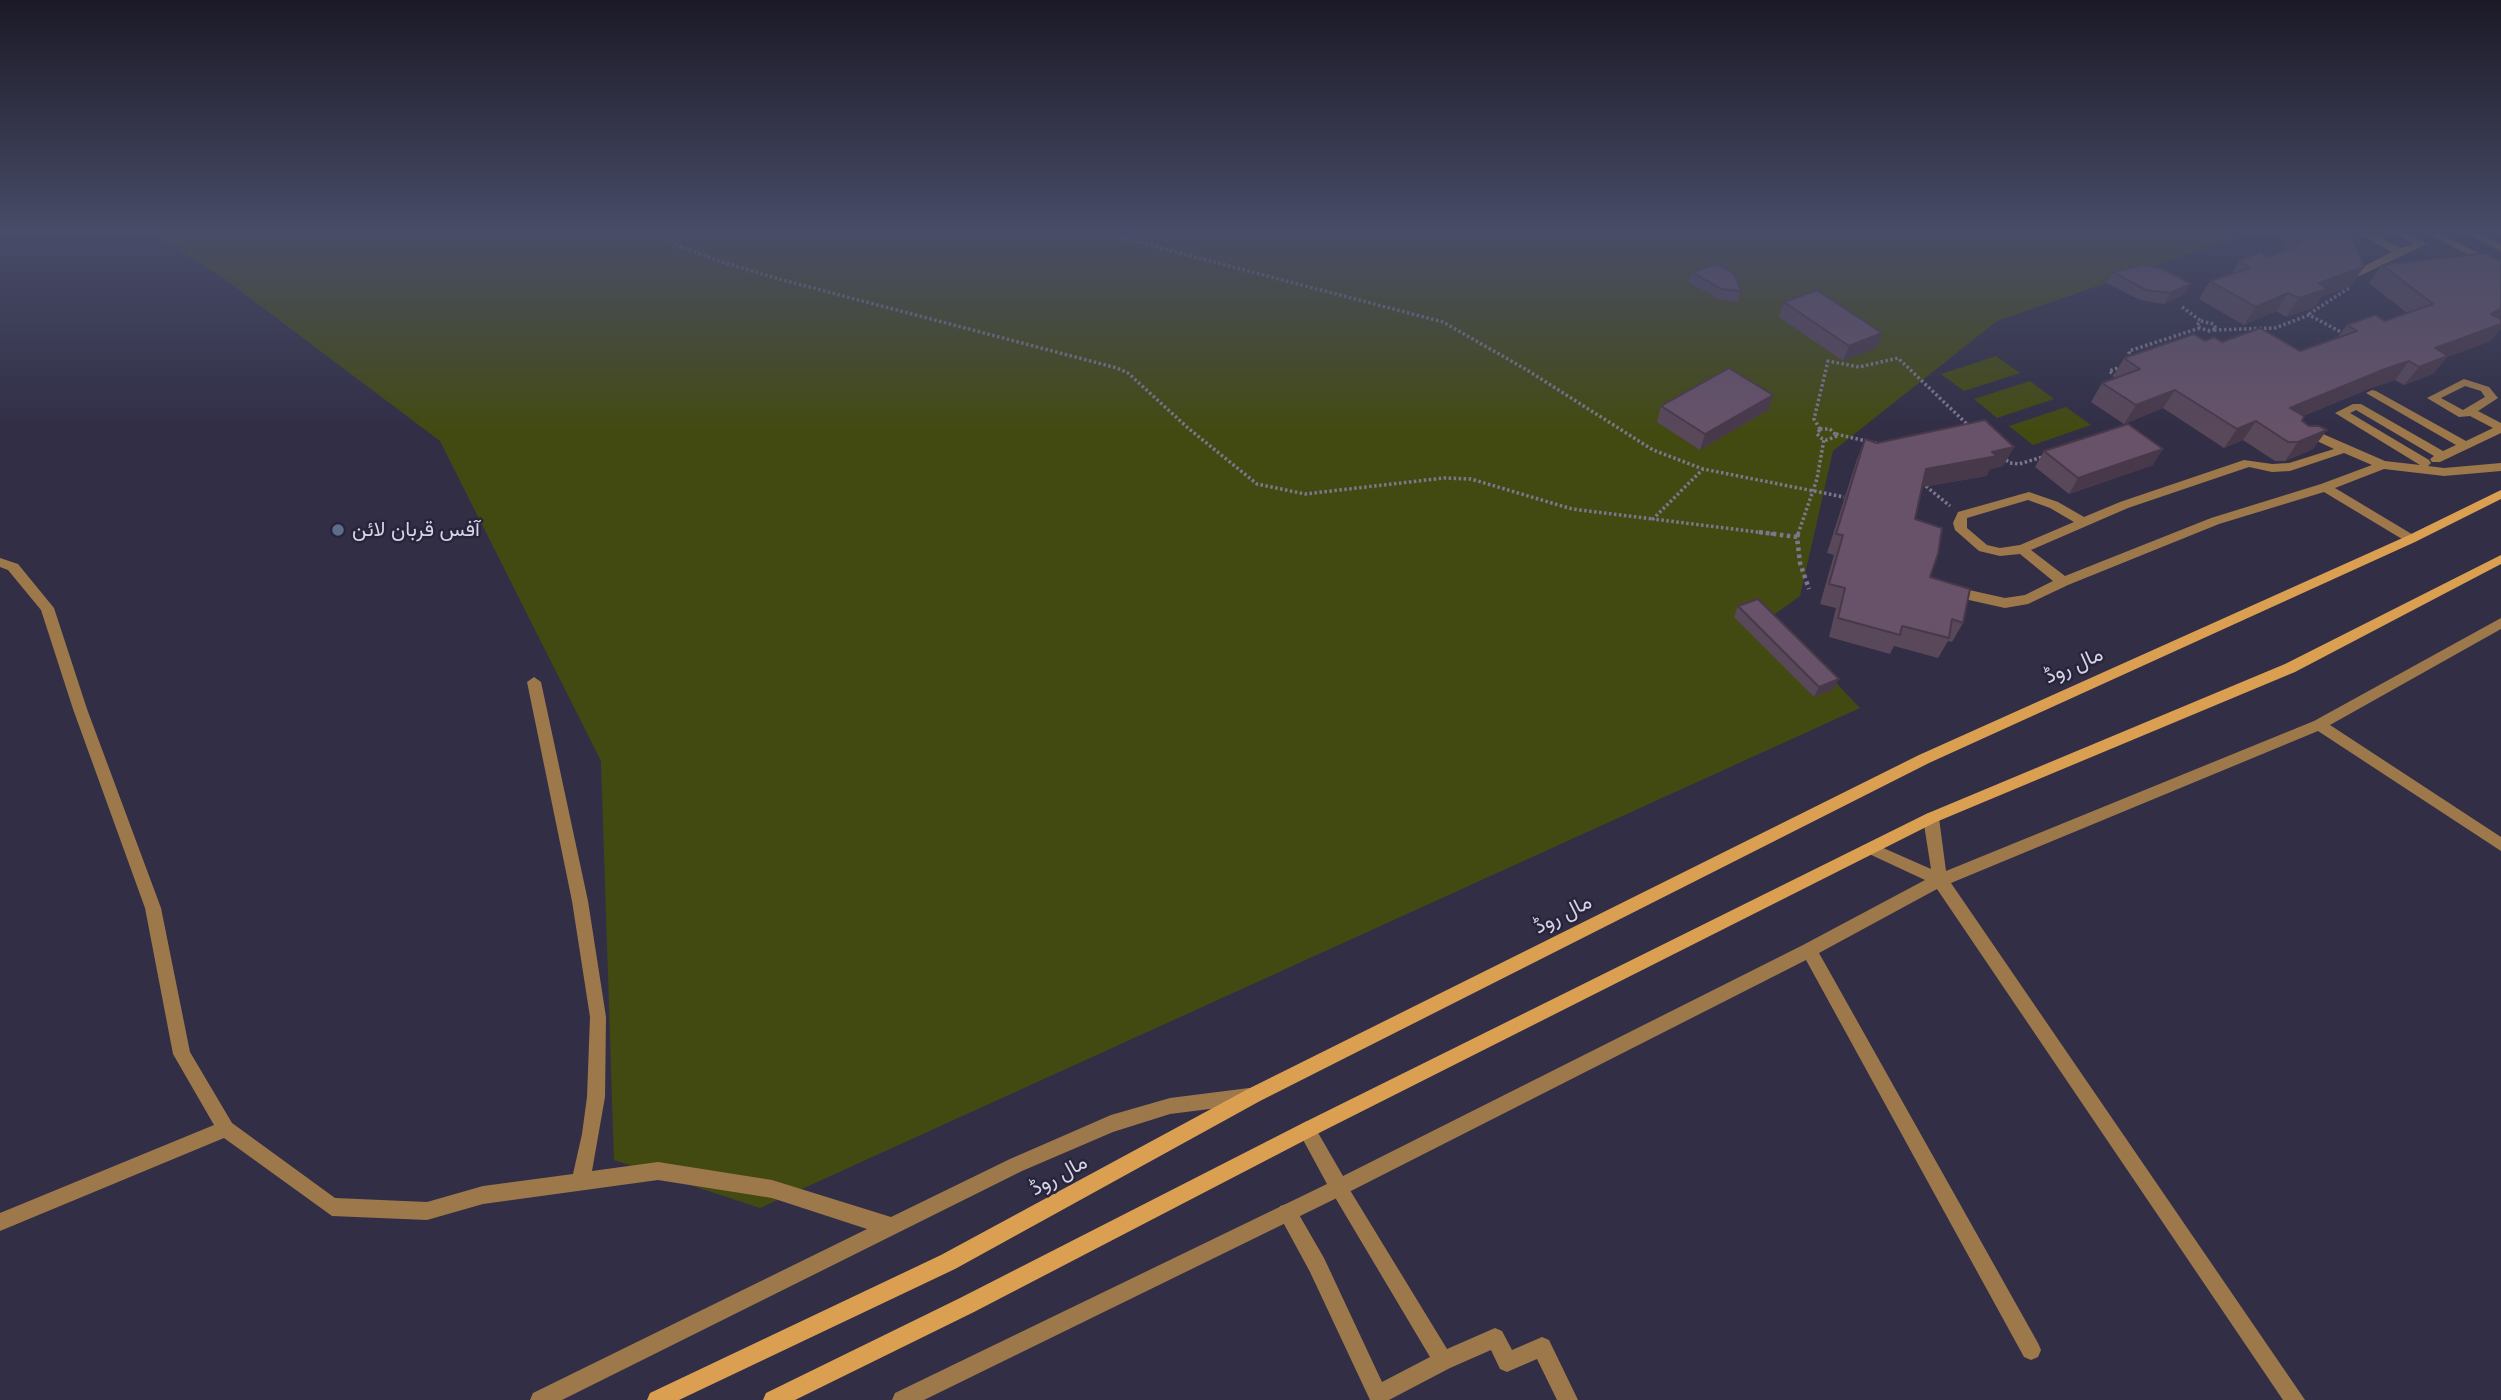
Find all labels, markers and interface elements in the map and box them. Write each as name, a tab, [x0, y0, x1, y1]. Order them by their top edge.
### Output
place label: آفس قربان لائن	[352, 517, 480, 543]
marker: آفس قربان لائن	[330, 522, 346, 538]
street label: مال روڈ	[2041, 642, 2107, 690]
street label: مال روڈ	[1530, 890, 1596, 940]
street label: مال روڈ	[1026, 1150, 1092, 1202]

